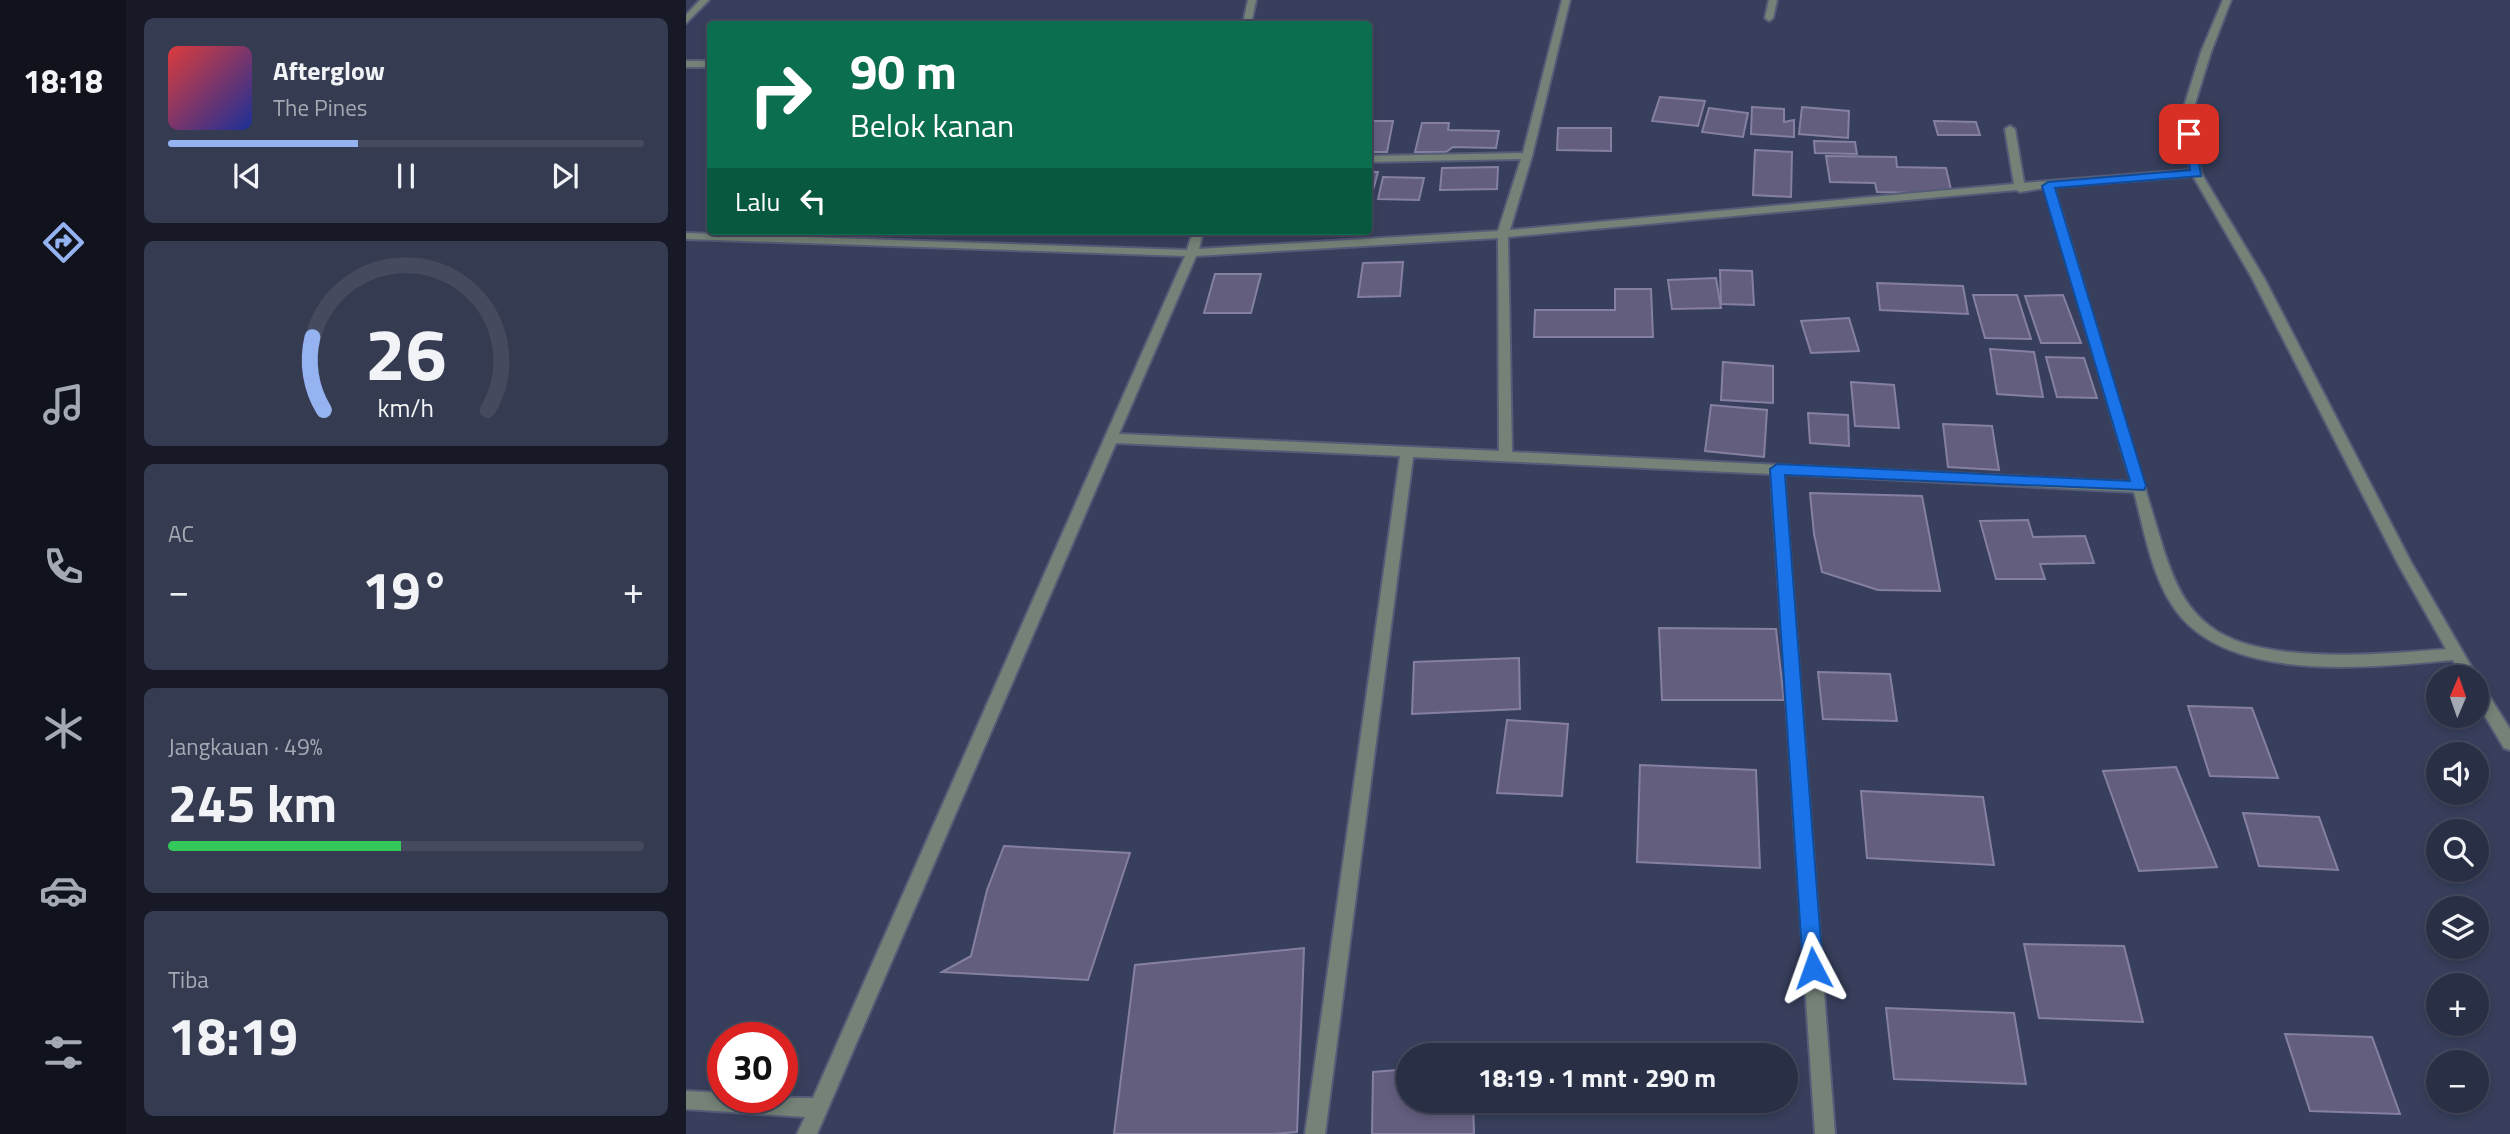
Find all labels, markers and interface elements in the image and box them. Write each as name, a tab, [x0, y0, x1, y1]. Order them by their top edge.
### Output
text: 90 m	[850, 33, 957, 108]
icon: right	[735, 49, 826, 140]
text: Afterglow	[273, 51, 385, 90]
text: 18:18	[23, 57, 103, 105]
text: The Pines	[273, 90, 367, 125]
text: Belok kanan	[850, 101, 1014, 149]
pin	[2159, 104, 2219, 164]
icon: arrive	[2170, 115, 2208, 153]
icon: previous	[228, 157, 266, 195]
icon: pause	[387, 157, 425, 195]
icon: next	[546, 157, 584, 195]
text: Lalu	[735, 182, 780, 221]
icon: left	[794, 182, 832, 220]
icon: directions	[39, 218, 88, 267]
text: 26	[365, 298, 447, 408]
icon: music	[39, 380, 88, 429]
text: km/h	[378, 389, 434, 427]
text: AC	[168, 516, 194, 551]
icon: phone	[39, 542, 88, 591]
text: 19°	[362, 550, 450, 629]
text: −	[168, 561, 189, 619]
text: +	[623, 561, 644, 619]
north arrow	[2426, 665, 2488, 728]
map controls	[2426, 665, 2489, 1113]
icon: climate	[39, 704, 88, 753]
text: Jangkauan · 49%	[168, 729, 323, 764]
button: sound	[2426, 742, 2489, 805]
text: 245 km	[168, 763, 337, 842]
button: search	[2426, 819, 2489, 882]
icon: car	[39, 866, 88, 915]
button: layers	[2426, 896, 2489, 959]
position arrow	[1776, 931, 1850, 1005]
text: Tiba	[168, 962, 209, 997]
button: +	[2426, 973, 2489, 1036]
text: 18:19	[168, 996, 298, 1075]
speed limit sign: 30	[707, 1022, 798, 1113]
icon: filters	[39, 1028, 88, 1077]
button: −	[2426, 1050, 2489, 1113]
text: 18:19 · 1 mnt · 290 m	[1478, 1058, 1716, 1097]

